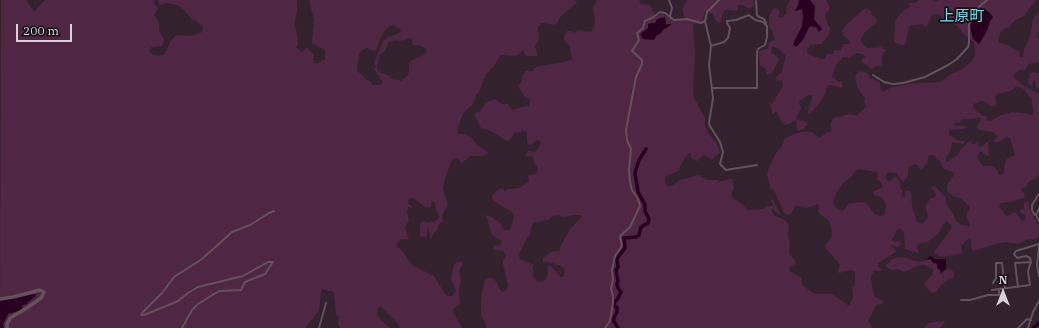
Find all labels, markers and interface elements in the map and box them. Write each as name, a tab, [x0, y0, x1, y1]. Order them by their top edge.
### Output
district label: 上原町	[940, 8, 984, 26]
scale bar	[18, 16, 74, 42]
text: 200 m	[23, 23, 59, 38]
north arrow	[983, 272, 1023, 312]
text: N	[999, 273, 1007, 287]

